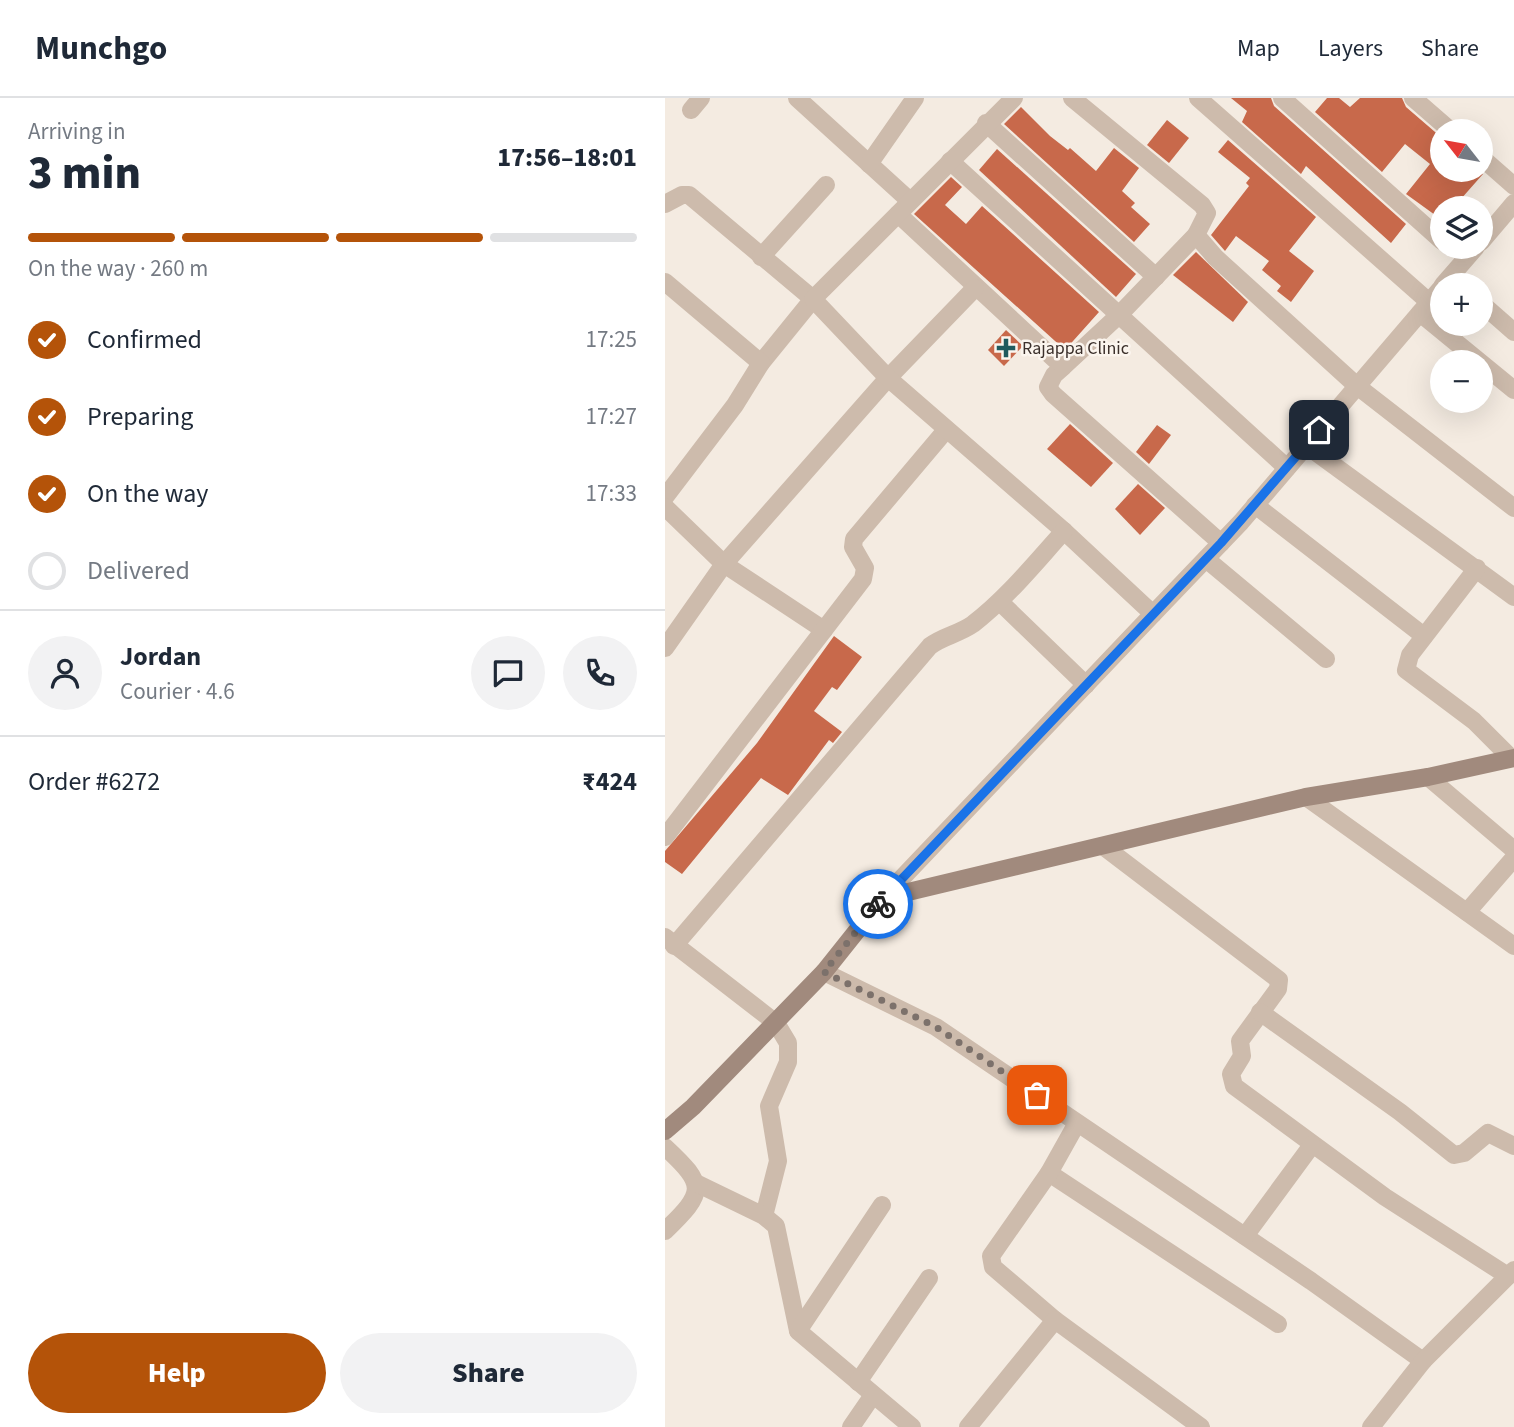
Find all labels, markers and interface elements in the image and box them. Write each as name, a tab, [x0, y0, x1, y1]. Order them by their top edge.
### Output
text: Munchgo	[35, 25, 167, 72]
text: Map	[1237, 31, 1280, 66]
text: Layers	[1318, 31, 1383, 66]
text: Share	[1421, 31, 1479, 66]
text: Arriving in	[28, 115, 126, 148]
north arrow	[1430, 119, 1493, 182]
map controls	[1430, 119, 1493, 413]
text: 17:56–18:01	[497, 139, 637, 176]
text: 3 min	[28, 141, 141, 206]
button: layers	[1430, 196, 1493, 259]
text: On the way · 260 m	[28, 252, 208, 285]
button: +	[1430, 273, 1493, 336]
icon: check	[28, 321, 66, 359]
text: Confirmed	[87, 321, 202, 358]
text: 17:25	[586, 323, 637, 356]
place label: Rajappa Clinic	[1022, 336, 1129, 361]
marker: Rajappa Clinic	[996, 338, 1016, 358]
button: −	[1430, 350, 1493, 413]
icon: check	[28, 398, 66, 436]
text: Preparing	[87, 398, 193, 435]
text: 17:27	[586, 400, 637, 433]
pin	[1289, 400, 1349, 460]
icon: home	[1300, 411, 1338, 449]
icon: check	[28, 475, 66, 513]
text: On the way	[87, 475, 208, 512]
text: 17:33	[586, 477, 637, 510]
text: Delivered	[87, 552, 190, 589]
button: person	[28, 636, 102, 710]
button: chat	[471, 636, 545, 710]
button: phone	[563, 636, 637, 710]
text: Jordan	[120, 638, 201, 675]
text: Courier · 4.6	[120, 675, 235, 708]
text: Order #6272	[28, 763, 160, 800]
text: ₹424	[582, 763, 637, 800]
courier	[843, 869, 913, 939]
icon: bike	[859, 885, 897, 923]
pin	[1007, 1065, 1067, 1125]
icon: bag	[1018, 1076, 1056, 1114]
button: Help	[28, 1333, 326, 1413]
button: Share	[340, 1333, 637, 1413]

